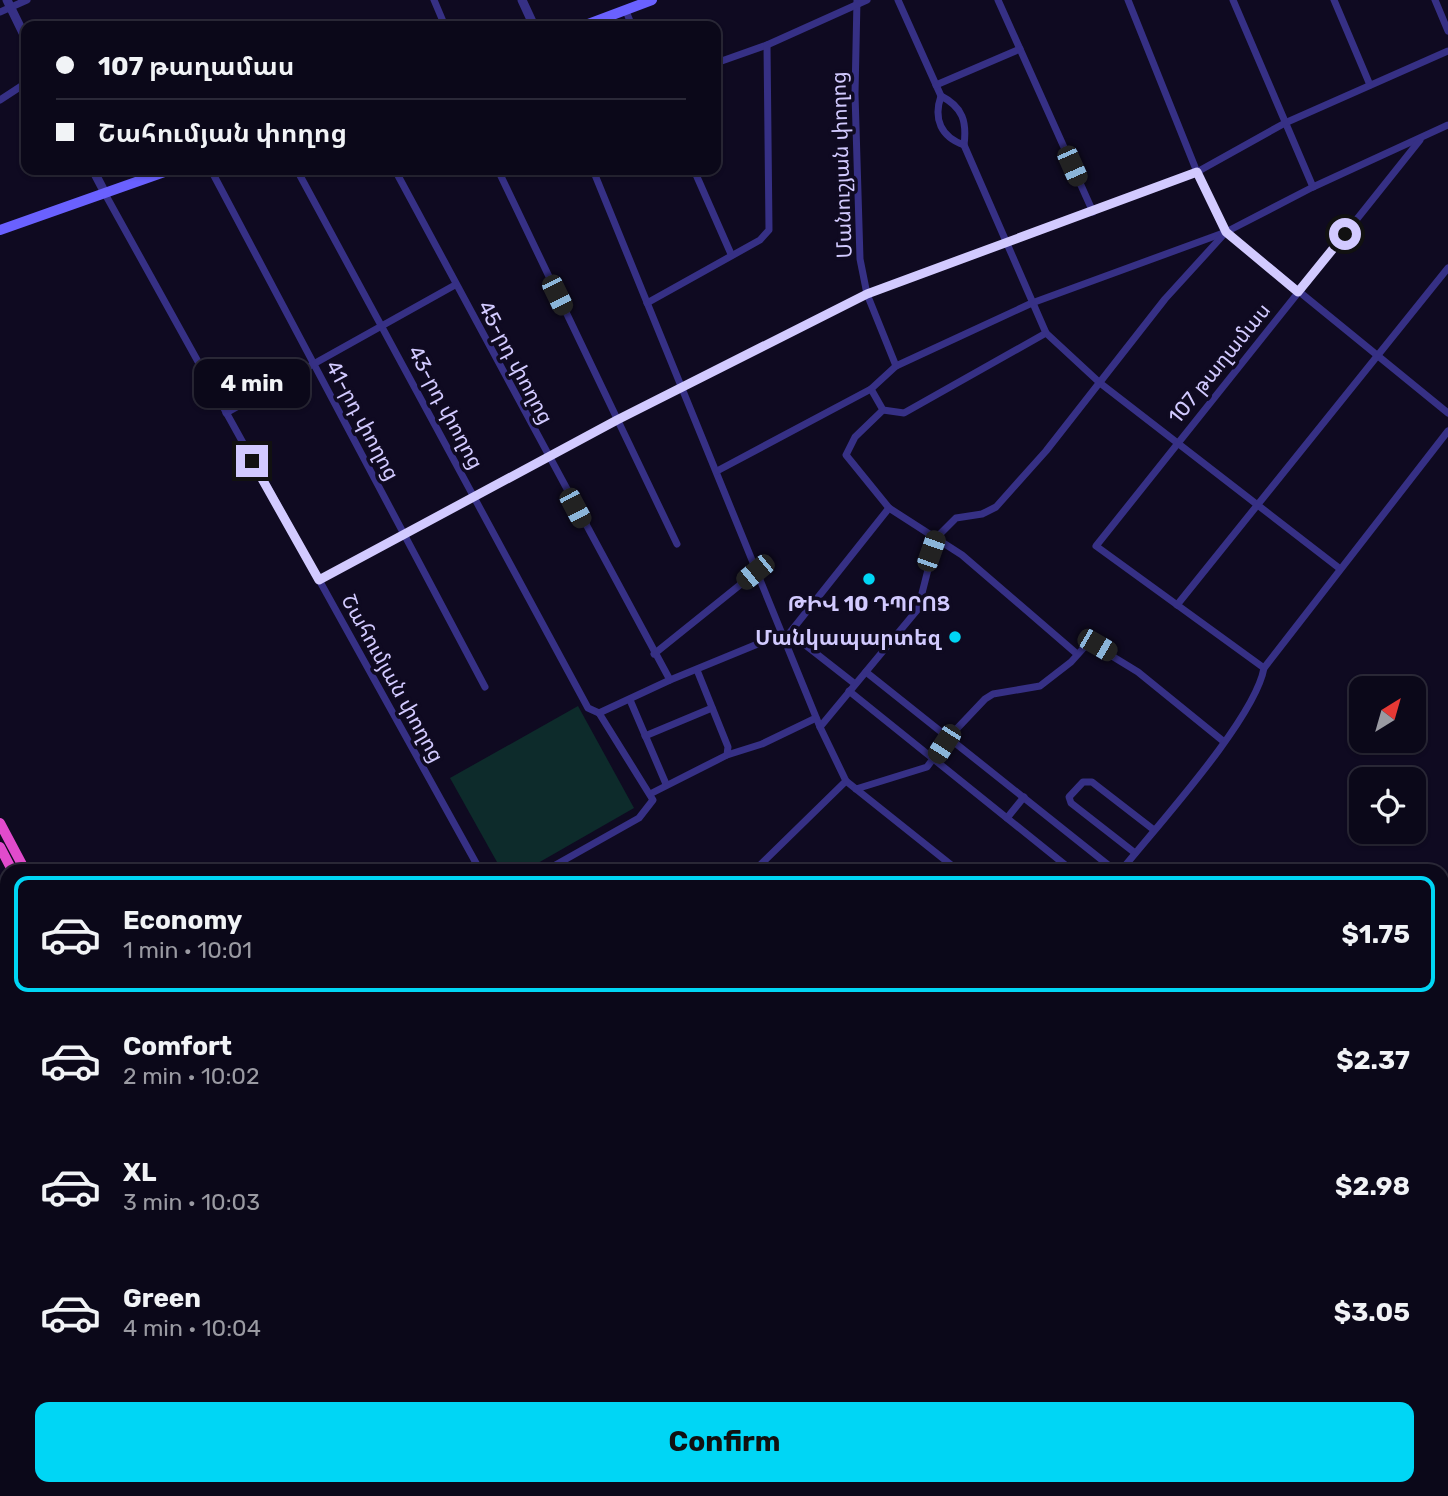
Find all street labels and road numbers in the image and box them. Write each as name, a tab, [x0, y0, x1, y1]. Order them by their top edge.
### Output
street label: Մանուշյան փողոց	[825, 71, 857, 259]
street label: 45-րդ փողոց	[473, 296, 559, 428]
street label: 107 թաղամաս	[1163, 298, 1275, 428]
street label: 43-րդ փողոց	[403, 341, 489, 473]
street label: 41-րդ փողոց	[321, 356, 405, 484]
street label: Շահումյան փողոց	[336, 590, 450, 766]

